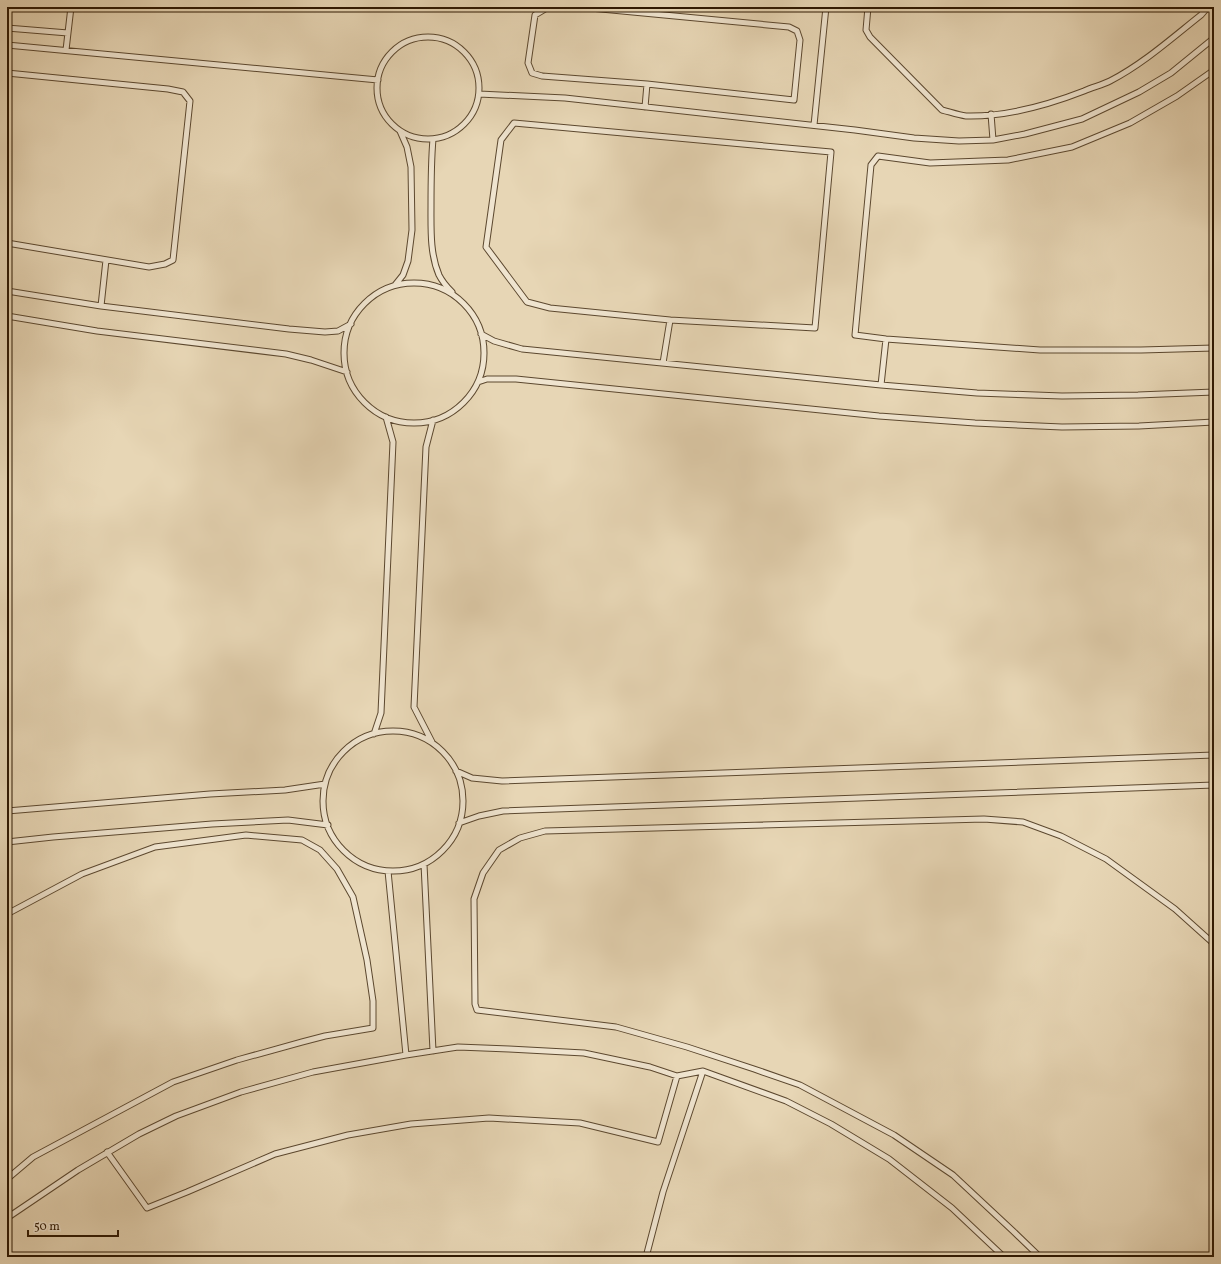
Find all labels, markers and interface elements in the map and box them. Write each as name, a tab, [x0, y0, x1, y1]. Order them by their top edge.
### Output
scale bar	[28, 1212, 118, 1238]
text: 50 m	[34, 1219, 60, 1235]

